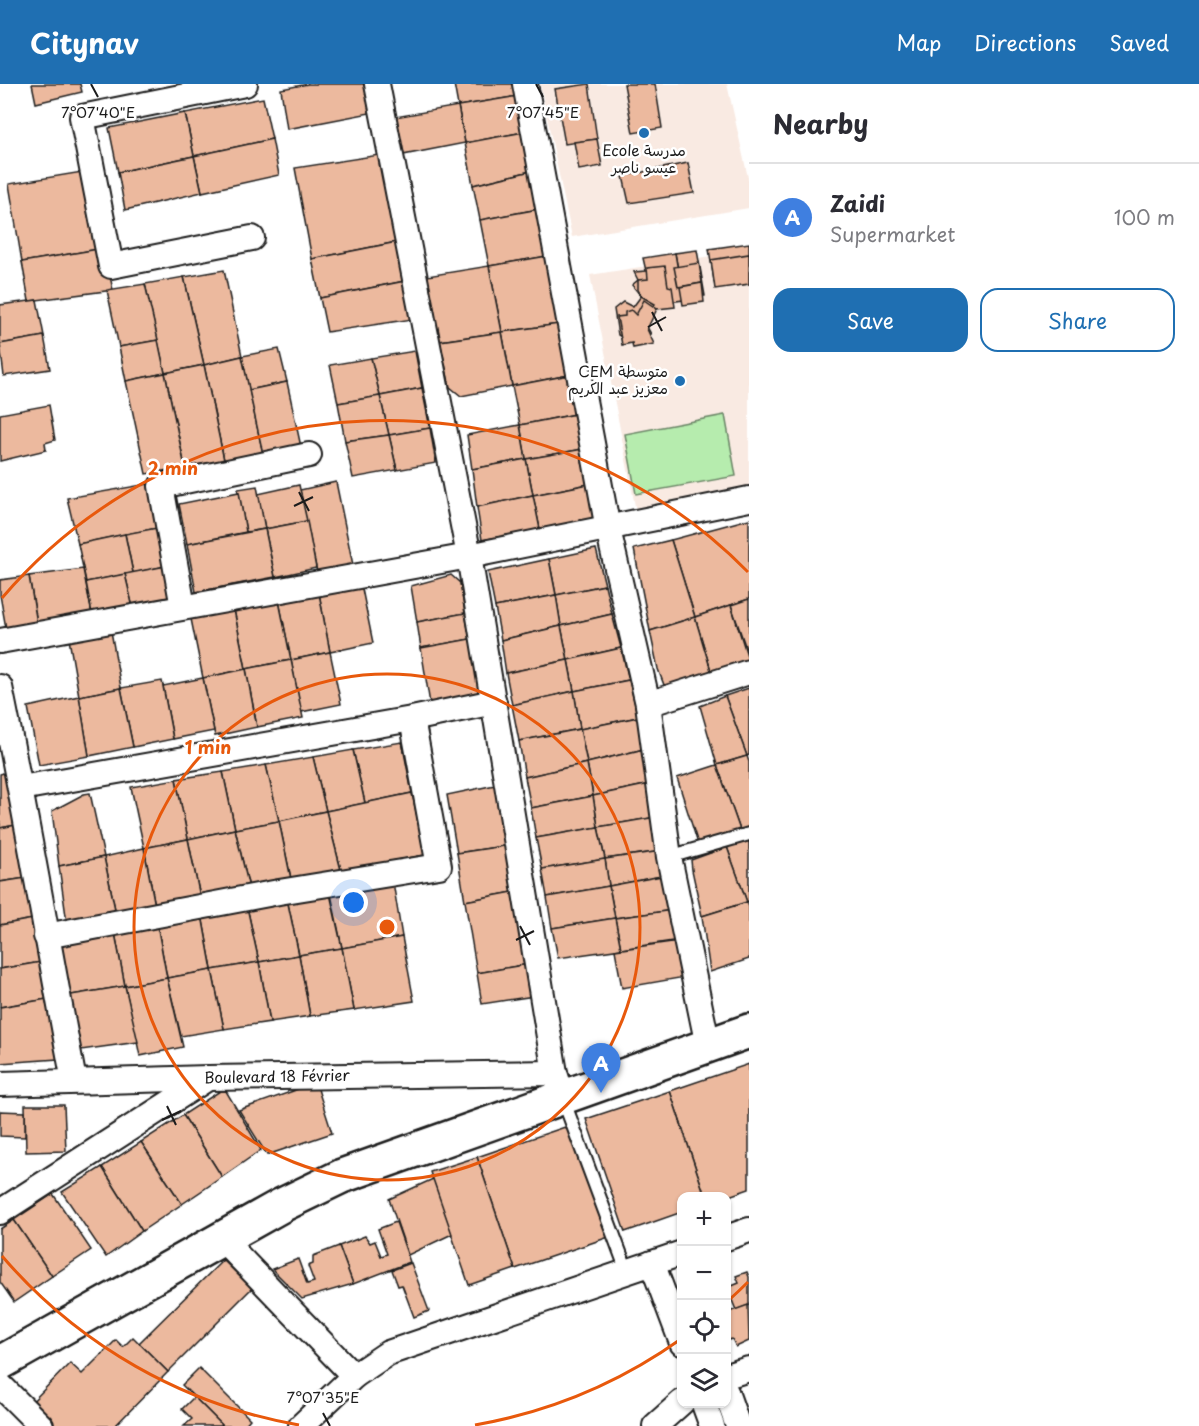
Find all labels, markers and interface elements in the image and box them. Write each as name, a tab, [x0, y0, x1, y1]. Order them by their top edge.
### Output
text: Citynav	[30, 21, 139, 64]
text: Map	[896, 26, 941, 58]
text: Directions	[974, 26, 1076, 58]
text: Saved	[1109, 26, 1169, 58]
text: 7°07'40"E	[61, 100, 135, 123]
text: 7°07'45"E	[507, 100, 579, 123]
text: Nearby	[773, 104, 868, 143]
marker: Ecole مدرسة عيسو ناصر	[637, 126, 651, 140]
place label: Ecole مدرسة عيسو ناصر	[602, 138, 686, 178]
text: Zaidi	[830, 186, 885, 219]
text: A	[785, 202, 800, 232]
text: 100 m	[1114, 202, 1175, 232]
text: Supermarket	[830, 219, 956, 249]
button: Save	[773, 288, 968, 352]
button: Share	[980, 288, 1175, 352]
place label: CEM متوسطة معزيز عبد الكريم	[568, 359, 668, 401]
marker: CEM متوسطة معزيز عبد الكريم	[673, 374, 687, 388]
text: 2 min	[148, 454, 198, 481]
text: 1 min	[185, 733, 231, 760]
your location	[339, 888, 368, 917]
centre of rings	[377, 917, 397, 937]
pin: A	[582, 1044, 620, 1093]
street label: Boulevard 18 Février	[204, 1063, 351, 1088]
map controls	[677, 1192, 731, 1408]
button: +	[677, 1192, 731, 1246]
button: −	[677, 1246, 731, 1300]
button: locate	[677, 1300, 731, 1354]
button: layers	[677, 1354, 731, 1408]
text: 7°07'35"E	[287, 1385, 359, 1408]

